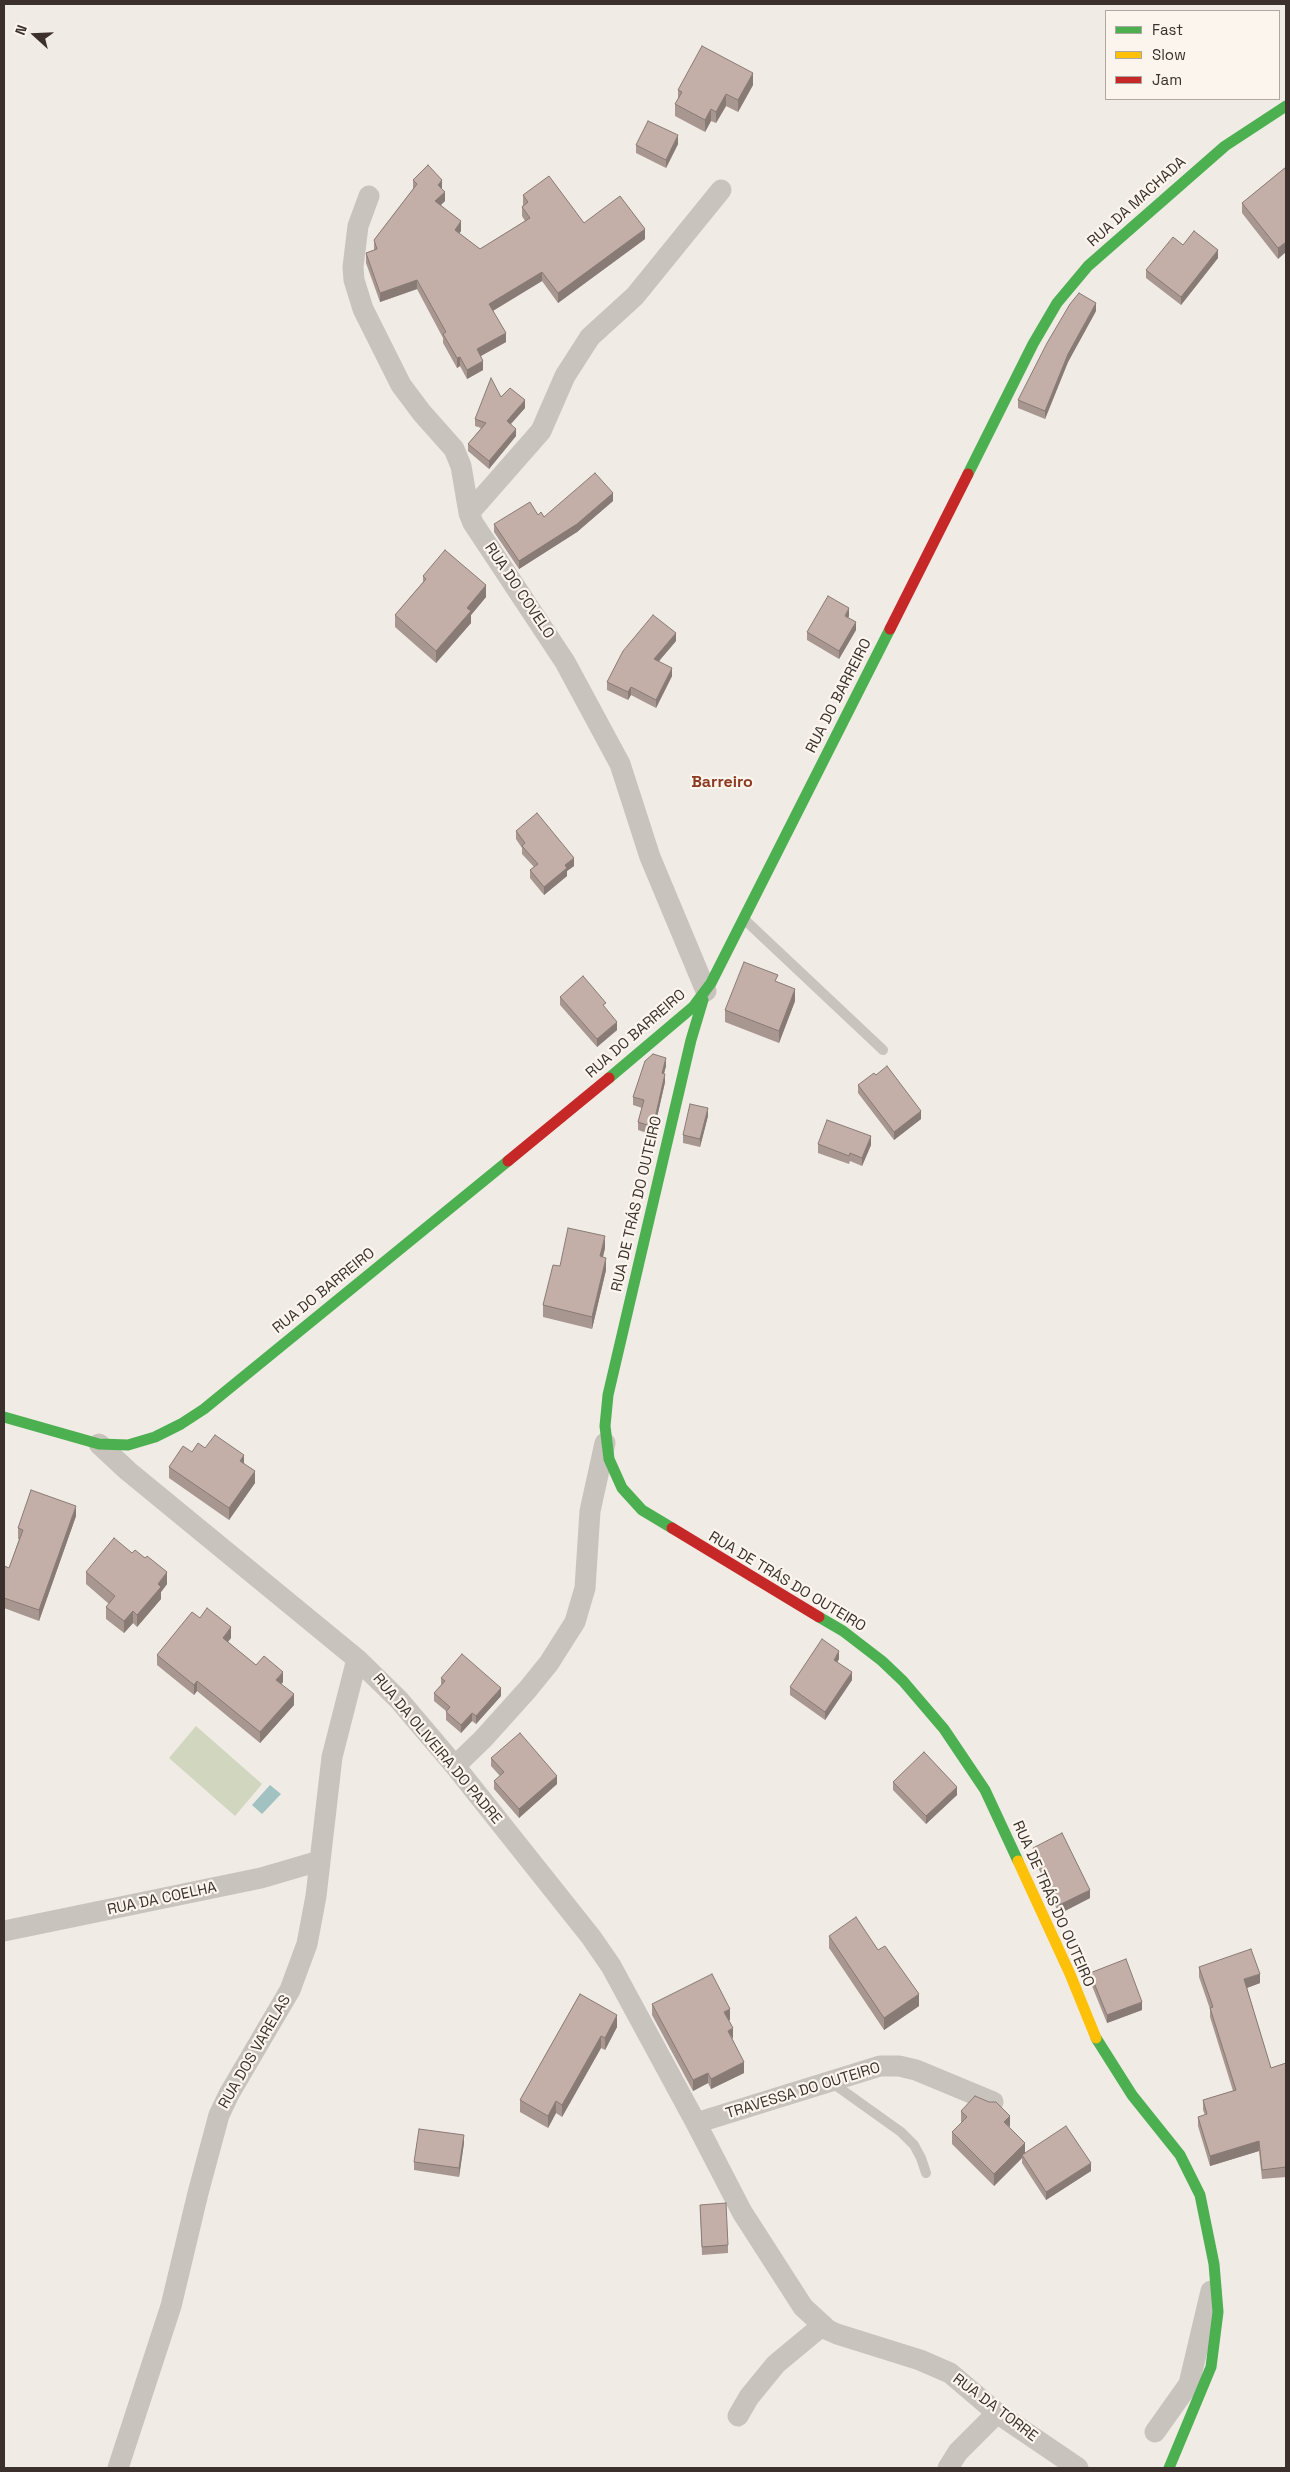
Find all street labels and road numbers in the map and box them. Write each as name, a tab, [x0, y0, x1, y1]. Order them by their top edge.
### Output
street label: RUA DA MACHADA	[1084, 153, 1190, 251]
street label: RUA DO COVELO	[480, 540, 558, 642]
street label: RUA DO BARREIRO	[802, 636, 876, 756]
street label: RUA DO BARREIRO	[582, 986, 690, 1082]
street label: RUA DE TRÁS DO OUTEIRO	[608, 1114, 666, 1294]
street label: RUA DO BARREIRO	[269, 1244, 379, 1338]
street label: RUA DE TRÁS DO OUTEIRO	[705, 1528, 869, 1636]
street label: RUA DA OLIVEIRA DO PADRE	[369, 1670, 505, 1828]
street label: RUA DE TRÁS DO OUTEIRO	[1008, 1818, 1098, 1990]
street label: RUA DA COELHA	[106, 1879, 218, 1919]
street label: RUA DOS VARELAS	[215, 1992, 295, 2112]
street label: TRAVESSA DO OUTEIRO	[724, 2059, 882, 2123]
street label: RUA DA TORRE	[949, 2370, 1041, 2446]

